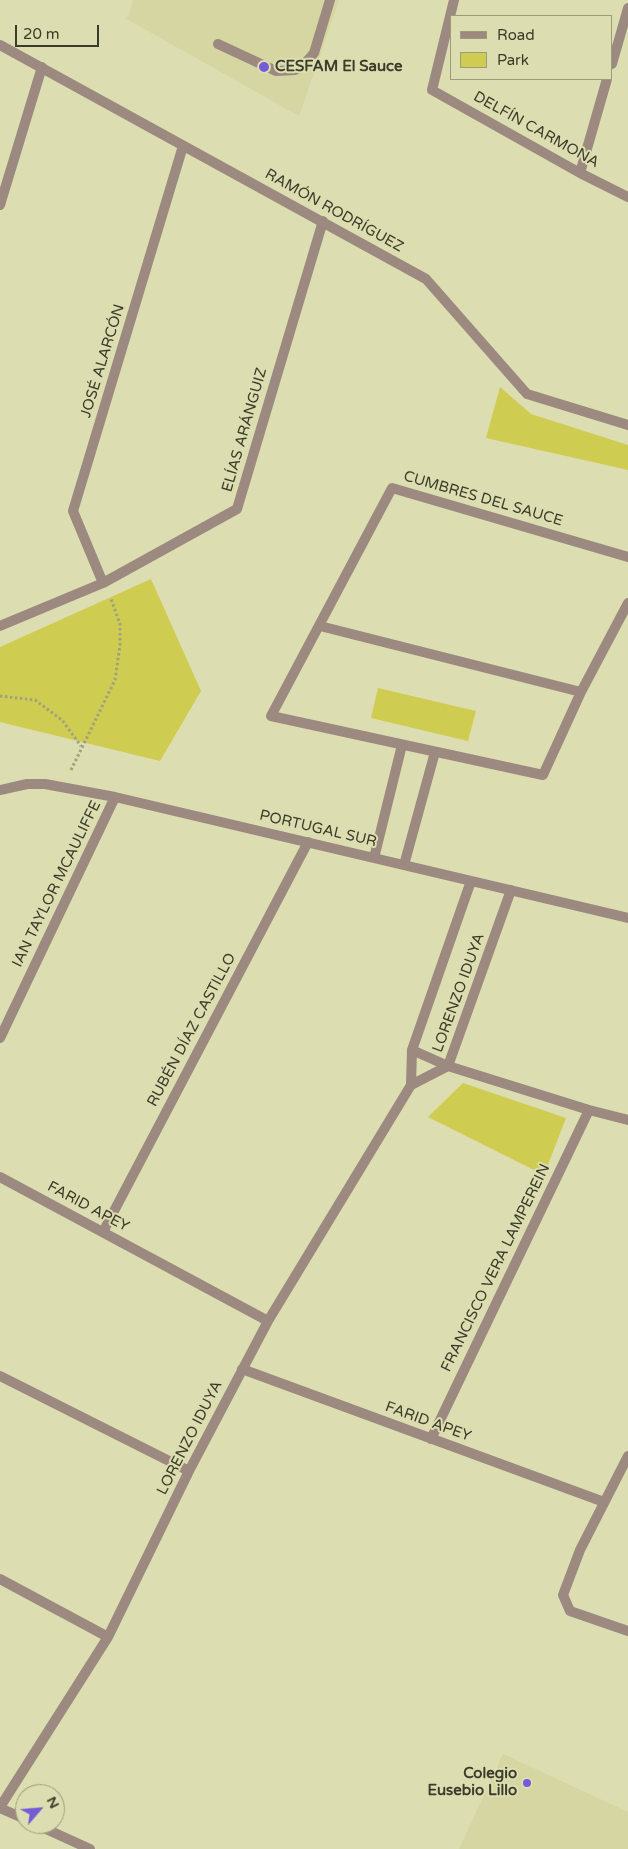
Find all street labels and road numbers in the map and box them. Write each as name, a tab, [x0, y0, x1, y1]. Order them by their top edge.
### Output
street label: DELFÍN CARMONA	[470, 88, 602, 172]
street label: RAMÓN RODRÍGUEZ	[262, 165, 406, 257]
street label: JOSÉ ALARCÓN	[77, 302, 129, 420]
street label: ELÍAS ARÁNGUIZ	[219, 366, 271, 494]
street label: CUMBRES DEL SAUCE	[401, 468, 565, 530]
street label: IAN TAYLOR MCAULIFFE	[9, 798, 105, 970]
street label: PORTUGAL SUR	[258, 807, 378, 851]
street label: LORENZO IDUYA	[429, 931, 489, 1055]
street label: RUBÉN DÍAZ CASTILLO	[144, 950, 240, 1110]
street label: FRANCISCO VERA LAMPEREIN	[438, 1161, 554, 1375]
street label: FARID APEY	[44, 1178, 132, 1236]
street label: LORENZO IDUYA	[153, 1378, 227, 1498]
street label: FARID APEY	[383, 1398, 473, 1446]

